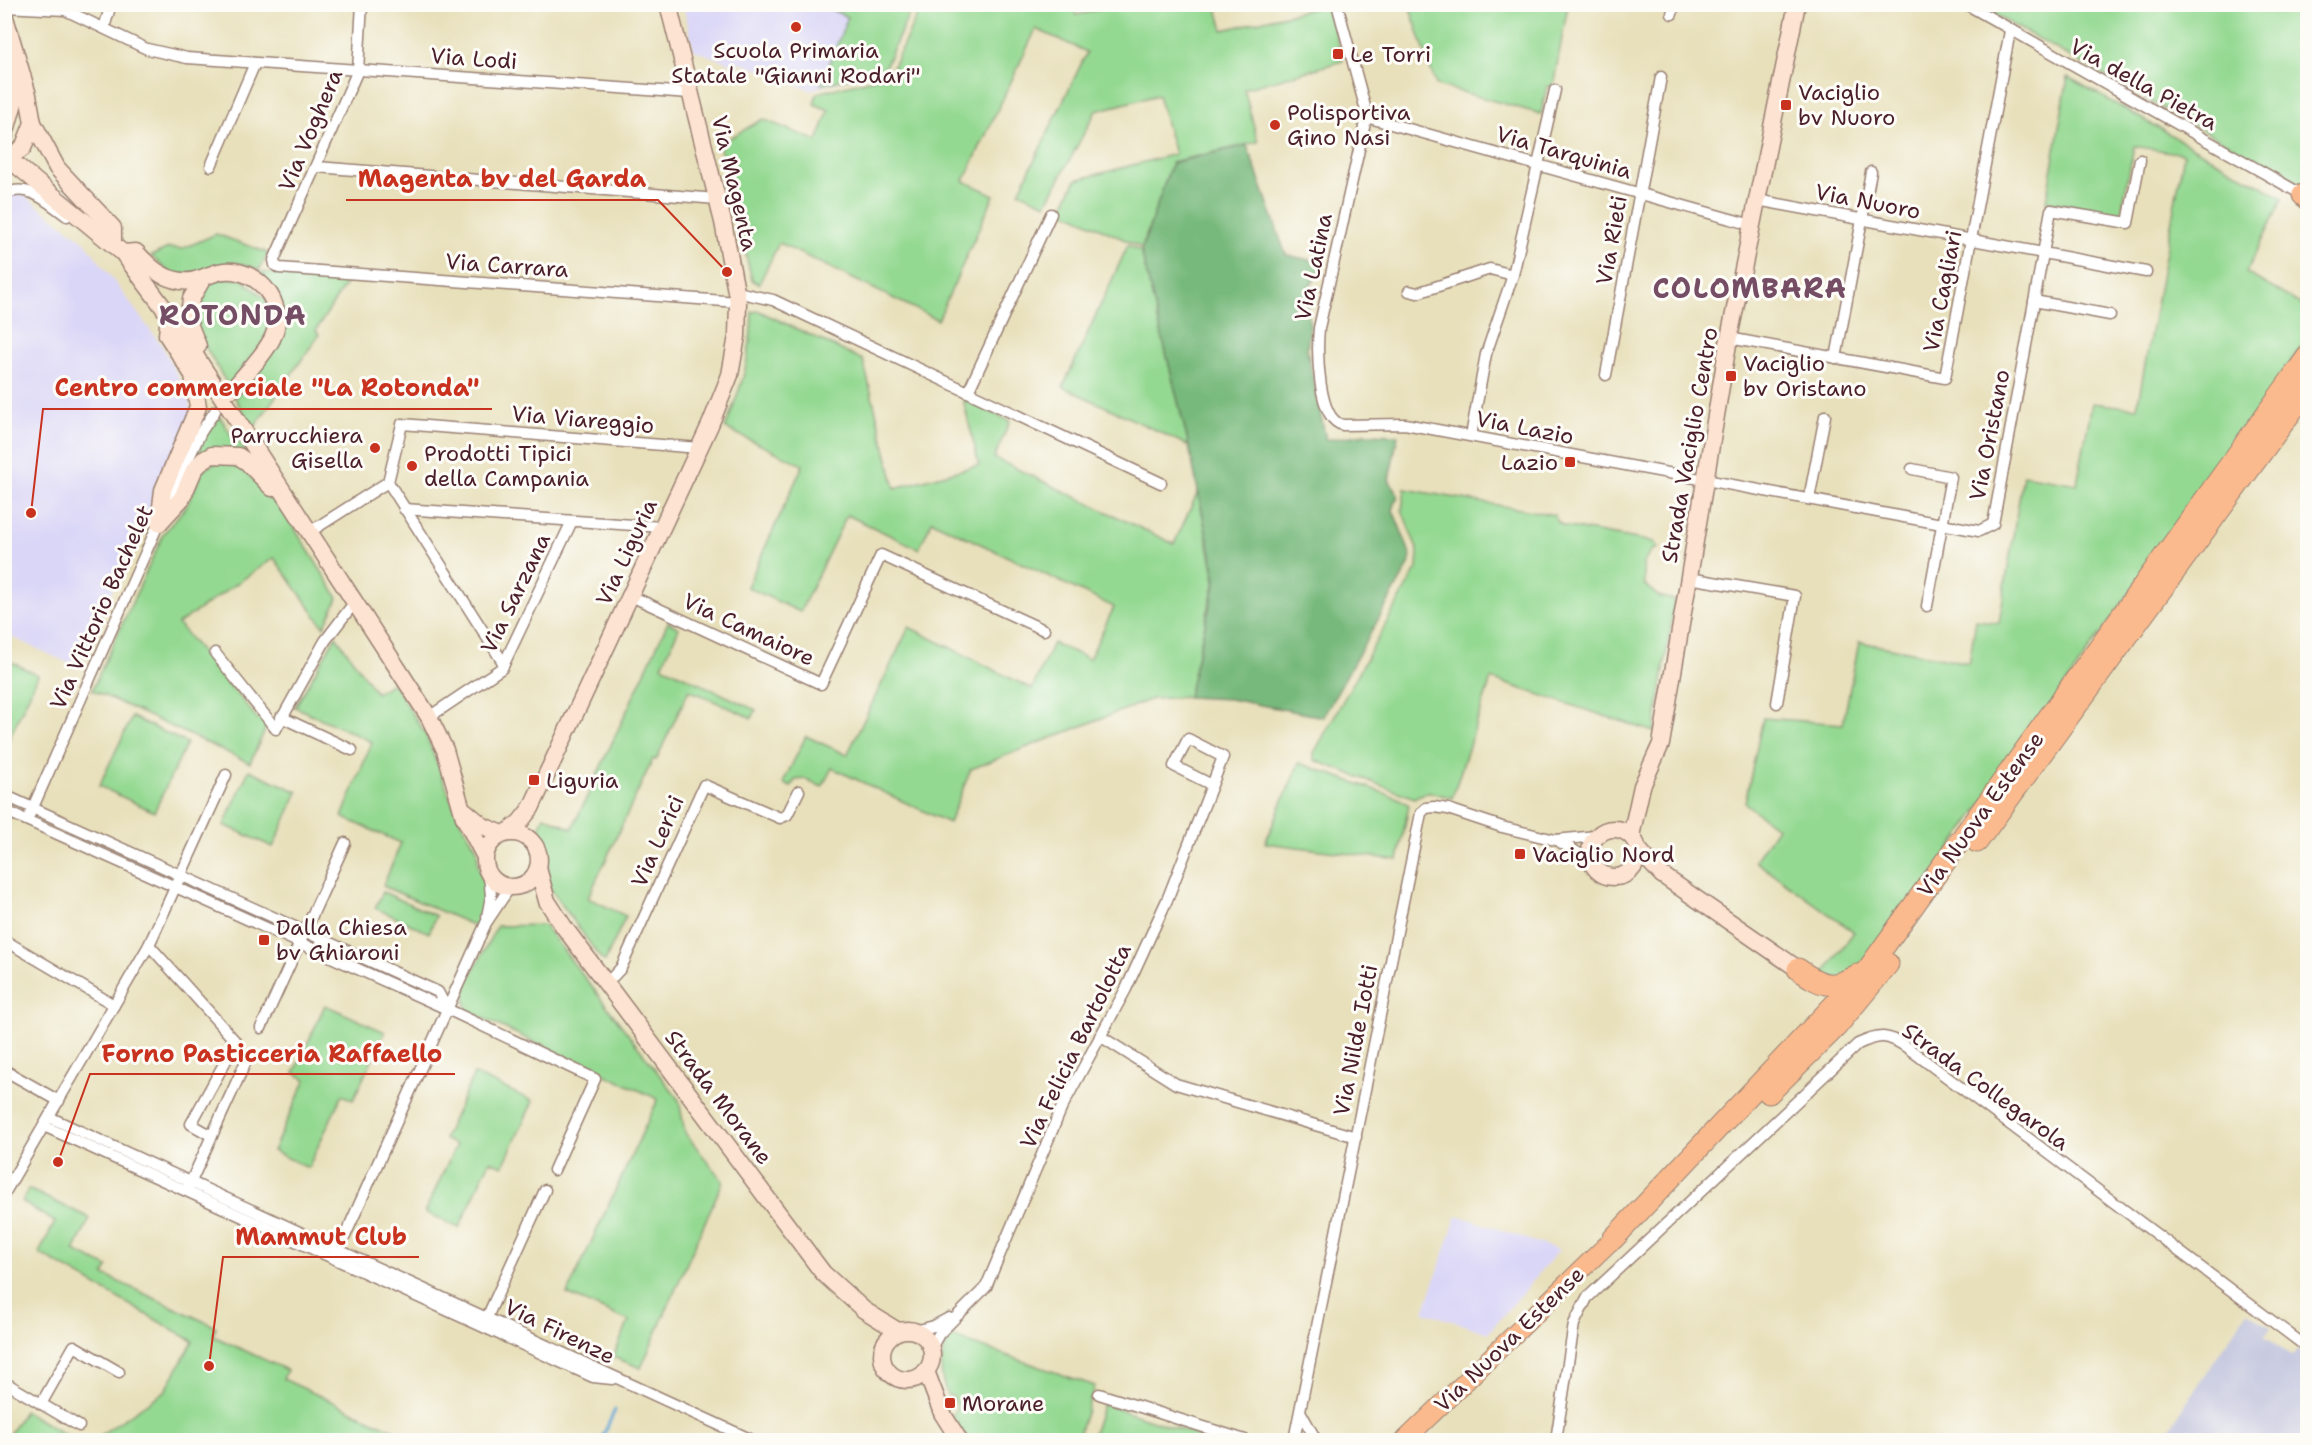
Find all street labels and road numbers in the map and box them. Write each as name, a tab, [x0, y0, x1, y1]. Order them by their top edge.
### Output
street label: Via della Pietra	[2065, 32, 2223, 137]
street label: Via Lodi	[430, 41, 518, 76]
street label: Via Voghera	[272, 64, 349, 196]
street label: Via Magenta	[705, 113, 764, 254]
street label: Via Tarquinia	[1493, 119, 1635, 186]
street label: Via Nuoro	[1813, 177, 1923, 226]
street label: Via Rieti	[1589, 193, 1634, 287]
street label: Via Latina	[1288, 210, 1339, 324]
street label: Via Cagliari	[1916, 228, 1969, 355]
street label: Via Carrara	[444, 247, 570, 284]
street label: Strada Vaciglio Centro	[1654, 325, 1725, 565]
street label: Via Oristano	[1963, 367, 2016, 503]
street label: Via Viareggio	[510, 399, 656, 440]
street label: Via Lazio	[1473, 404, 1576, 451]
street label: Via Liguria	[589, 494, 664, 610]
street label: Via Vittorio Bachelet	[43, 500, 160, 714]
street label: Via Sarzana	[474, 528, 557, 658]
street label: Via Camaiore	[678, 586, 819, 673]
street label: Via Nuova Estense	[1910, 726, 2050, 903]
street label: Via Lerici	[624, 791, 691, 892]
street label: Via Felicia Bartolotta	[1013, 939, 1138, 1154]
street label: Via Nilde Iotti	[1327, 962, 1384, 1118]
street label: Strada Collegarola	[1896, 1016, 2075, 1157]
street label: Strada Morane	[658, 1024, 779, 1171]
street label: Via Nuova Estense	[1428, 1260, 1591, 1419]
street label: Via Firenze	[500, 1292, 620, 1371]

